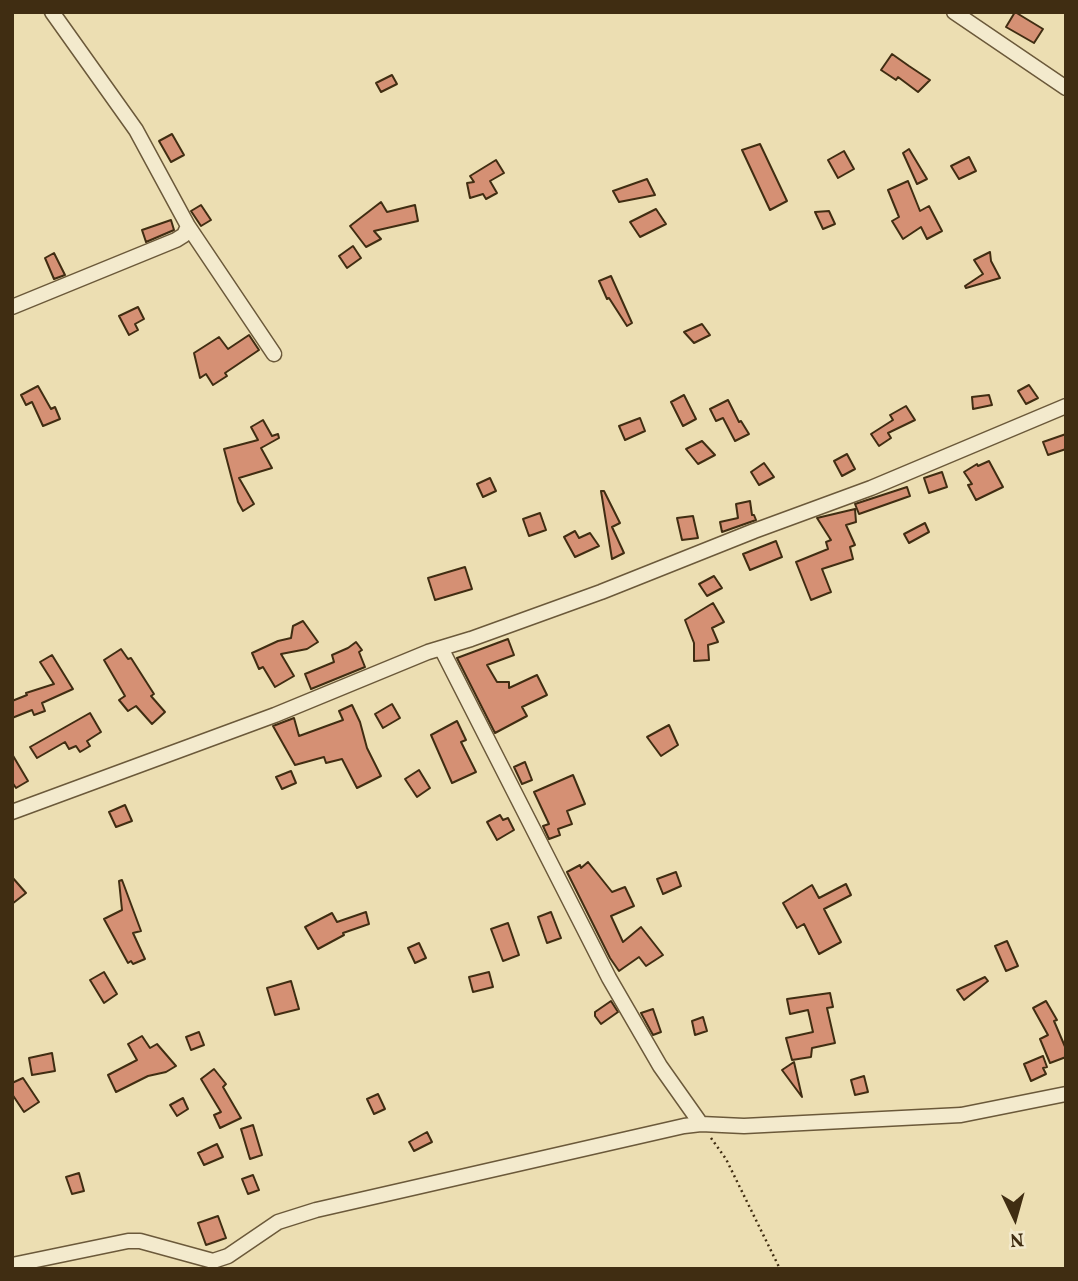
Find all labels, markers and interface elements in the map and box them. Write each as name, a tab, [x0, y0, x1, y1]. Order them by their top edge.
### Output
north arrow	[980, 1183, 1050, 1253]
text: N	[1009, 1225, 1025, 1252]

